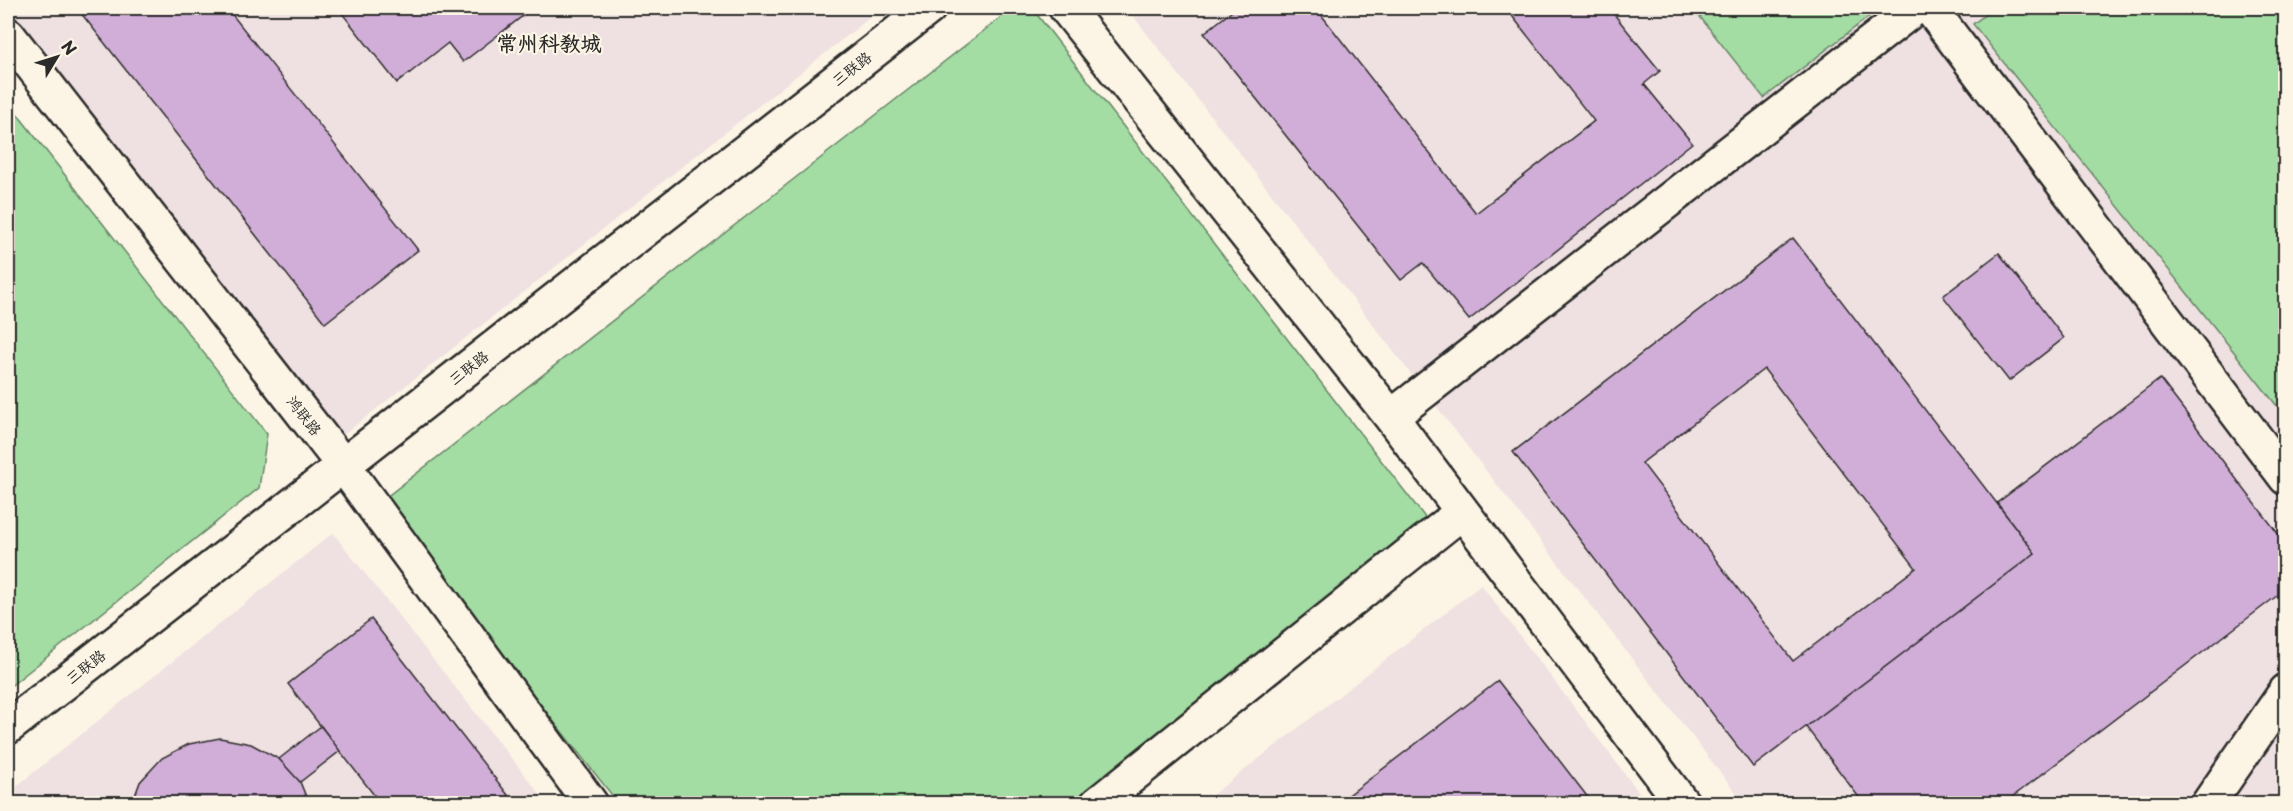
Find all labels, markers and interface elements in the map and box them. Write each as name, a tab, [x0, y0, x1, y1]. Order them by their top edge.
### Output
district label: 常州科教城	[497, 26, 602, 58]
north arrow	[27, 27, 87, 87]
text: N	[56, 35, 83, 60]
street label: 三联路	[826, 45, 876, 91]
street label: 三联路	[443, 344, 493, 390]
street label: 鸿联路	[282, 390, 328, 440]
street label: 三联路	[60, 643, 110, 689]

